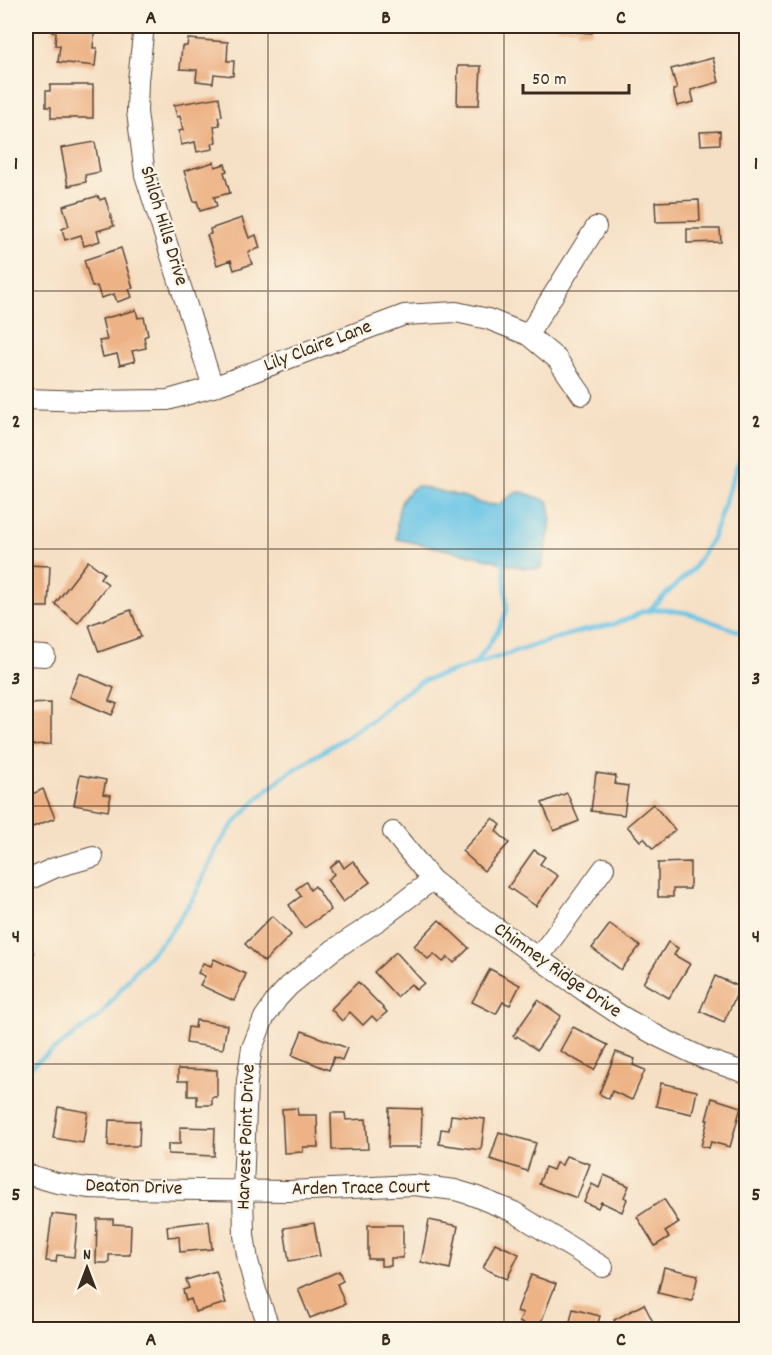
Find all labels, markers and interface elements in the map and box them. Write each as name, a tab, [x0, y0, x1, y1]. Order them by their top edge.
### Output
text: A	[146, 5, 157, 33]
text: B	[381, 5, 391, 33]
text: C	[616, 5, 626, 33]
scale bar	[523, 57, 630, 95]
text: 50 m	[532, 68, 567, 93]
text: 1	[14, 151, 18, 179]
text: 1	[754, 151, 758, 179]
street label: Shiloh Hills Drive	[131, 163, 195, 290]
street label: Lily Claire Lane	[260, 314, 376, 380]
text: 2	[12, 409, 20, 437]
text: 2	[752, 409, 760, 437]
text: 3	[12, 666, 20, 694]
text: 3	[752, 666, 760, 694]
street label: Chimney Ridge Drive	[487, 916, 627, 1026]
text: 4	[12, 924, 20, 952]
text: 4	[752, 924, 760, 952]
street label: Harvest Point Drive	[230, 1063, 264, 1210]
street label: Deaton Drive	[85, 1172, 183, 1204]
street label: Arden Trace Court	[291, 1174, 431, 1204]
text: 5	[11, 1182, 21, 1210]
text: 5	[751, 1182, 761, 1210]
north arrow	[57, 1238, 117, 1298]
text: N	[83, 1244, 91, 1267]
text: A	[146, 1327, 157, 1355]
text: B	[381, 1327, 391, 1355]
text: C	[616, 1327, 626, 1355]

